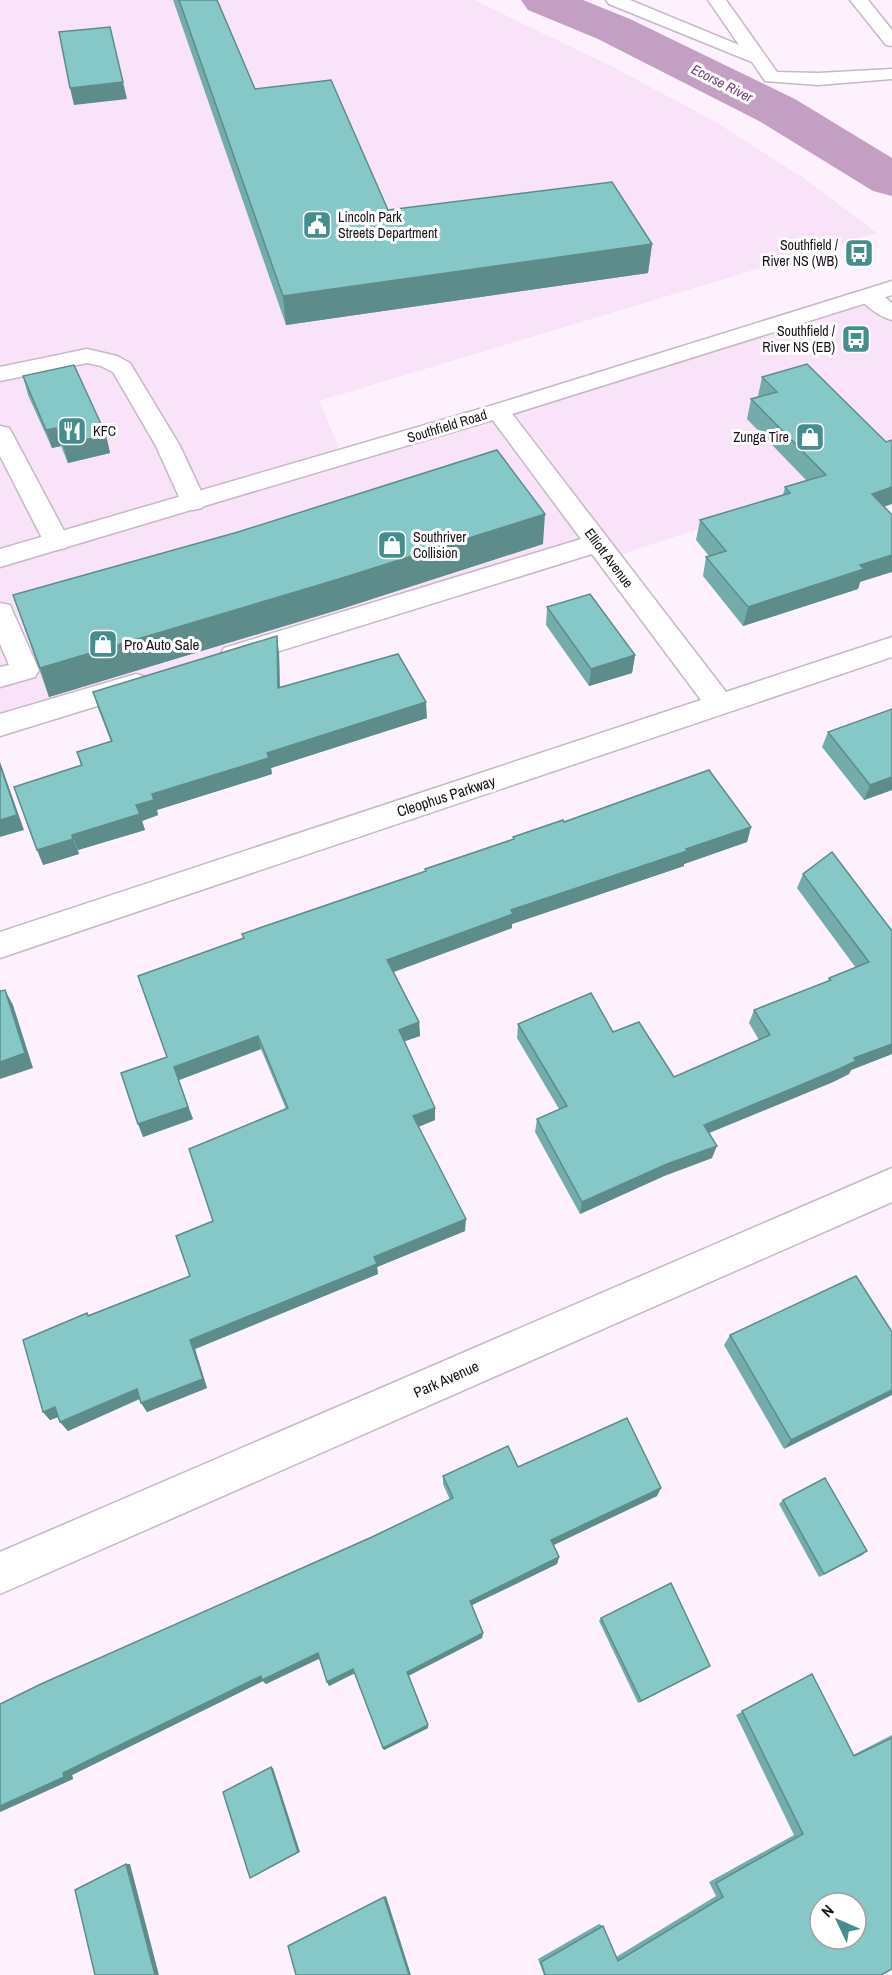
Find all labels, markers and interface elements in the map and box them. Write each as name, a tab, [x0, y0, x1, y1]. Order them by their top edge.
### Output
water label: Ecorse River	[688, 60, 757, 107]
place label: Lincoln Park Streets Department	[338, 208, 438, 242]
public building icon: Lincoln Park Streets Department	[301, 209, 333, 241]
place label: Southfield / River NS (WB)	[762, 236, 839, 270]
bus stop icon: Southfield / River NS (WB)	[843, 237, 875, 269]
place label: Southfield / River NS (EB)	[762, 322, 836, 356]
bus stop icon: Southfield / River NS (EB)	[840, 323, 872, 355]
street label: Southfield Road	[405, 405, 489, 447]
restaurant icon: KFC	[56, 415, 88, 447]
shop icon: Zunga Tire	[794, 421, 826, 453]
place label: KFC	[93, 422, 116, 440]
place label: Zunga Tire	[733, 428, 789, 446]
street label: Elliott Avenue	[581, 525, 637, 591]
place label: Southriver Collision	[413, 528, 466, 562]
shop icon: Southriver Collision	[376, 529, 408, 561]
shop icon: Pro Auto Sale	[87, 628, 119, 660]
place label: Pro Auto Sale	[124, 634, 199, 655]
street label: Cleophus Parkway	[394, 770, 499, 822]
street label: Park Avenue	[410, 1355, 482, 1403]
north arrow	[808, 1891, 868, 1951]
text: N	[816, 1900, 838, 1922]

